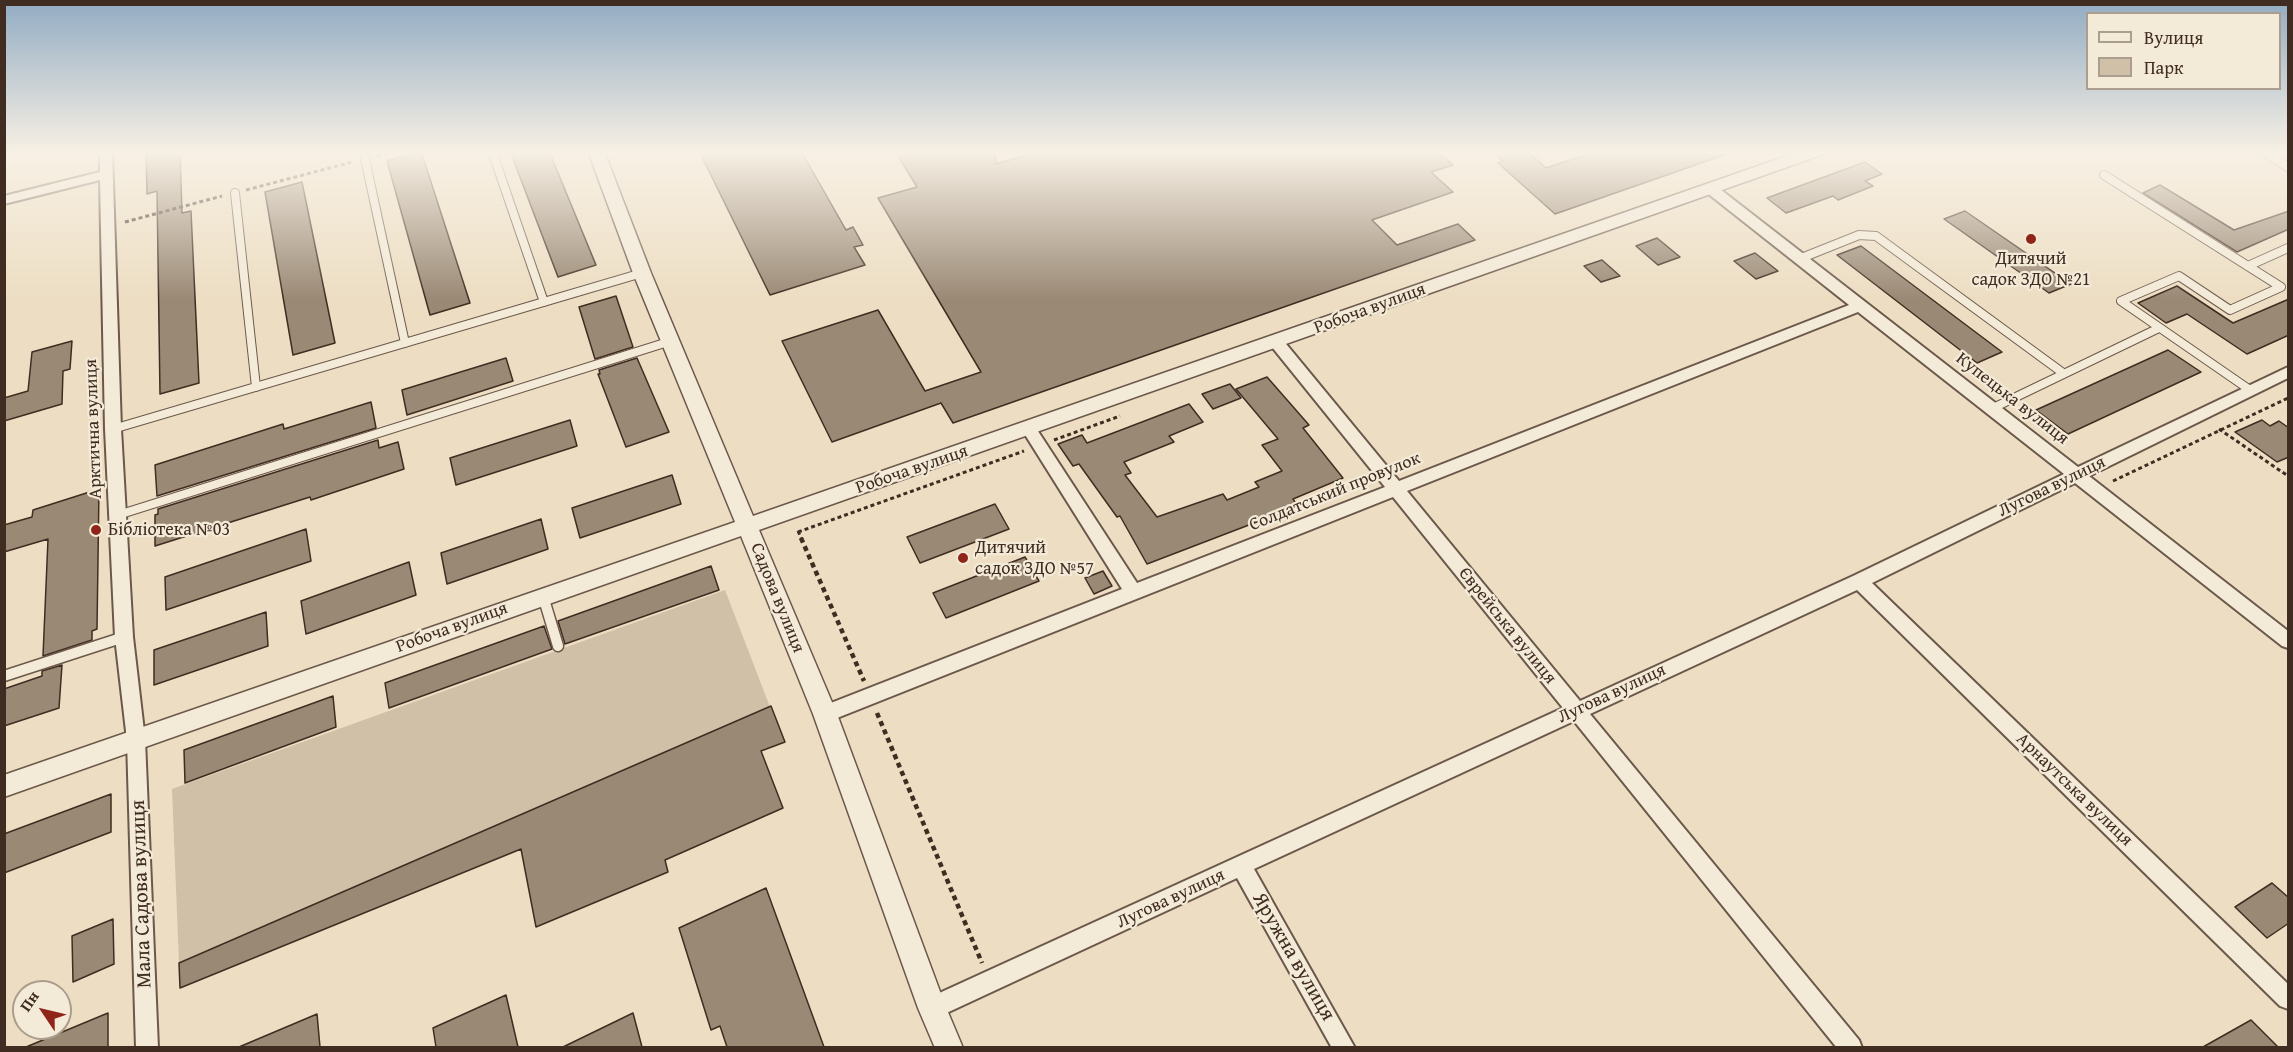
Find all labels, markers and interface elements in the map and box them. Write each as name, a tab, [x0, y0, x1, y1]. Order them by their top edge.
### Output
legend	[2086, 12, 2281, 90]
text: Вулиця	[2144, 24, 2203, 51]
text: Парк	[2144, 54, 2183, 81]
marker: Дитячий садок ЗДО №21	[2024, 232, 2038, 246]
place label: Дитячий садок ЗДО №21	[1972, 248, 2090, 290]
street label: Робоча вулиця	[1311, 279, 1429, 339]
street label: Купецька вулиця	[1951, 348, 2073, 450]
street label: Арктична вулиця	[81, 359, 107, 499]
street label: Робоча вулиця	[853, 441, 971, 499]
street label: Солдатський провулок	[1246, 448, 1424, 536]
street label: Лугова вулиця	[1995, 452, 2109, 522]
place label: Бібліотека №03	[108, 519, 230, 541]
marker: Бібліотека №03	[89, 523, 103, 537]
place label: Дитячий садок ЗДО №57	[975, 537, 1094, 580]
street label: Садова вулиця	[745, 540, 809, 656]
marker: Дитячий садок ЗДО №57	[956, 551, 970, 565]
street label: Єврейська вулиця	[1453, 563, 1561, 689]
street label: Робоча вулиця	[393, 598, 511, 658]
street label: Лугова вулиця	[1555, 660, 1669, 728]
street label: Арнаутська вулиця	[2011, 729, 2137, 851]
street label: Мала Садова вулиця	[126, 799, 158, 989]
street label: Лугова вулиця	[1114, 865, 1228, 933]
street label: Яружна вулиця	[1246, 888, 1340, 1026]
north arrow	[12, 980, 72, 1040]
text: Пн	[13, 986, 45, 1016]

